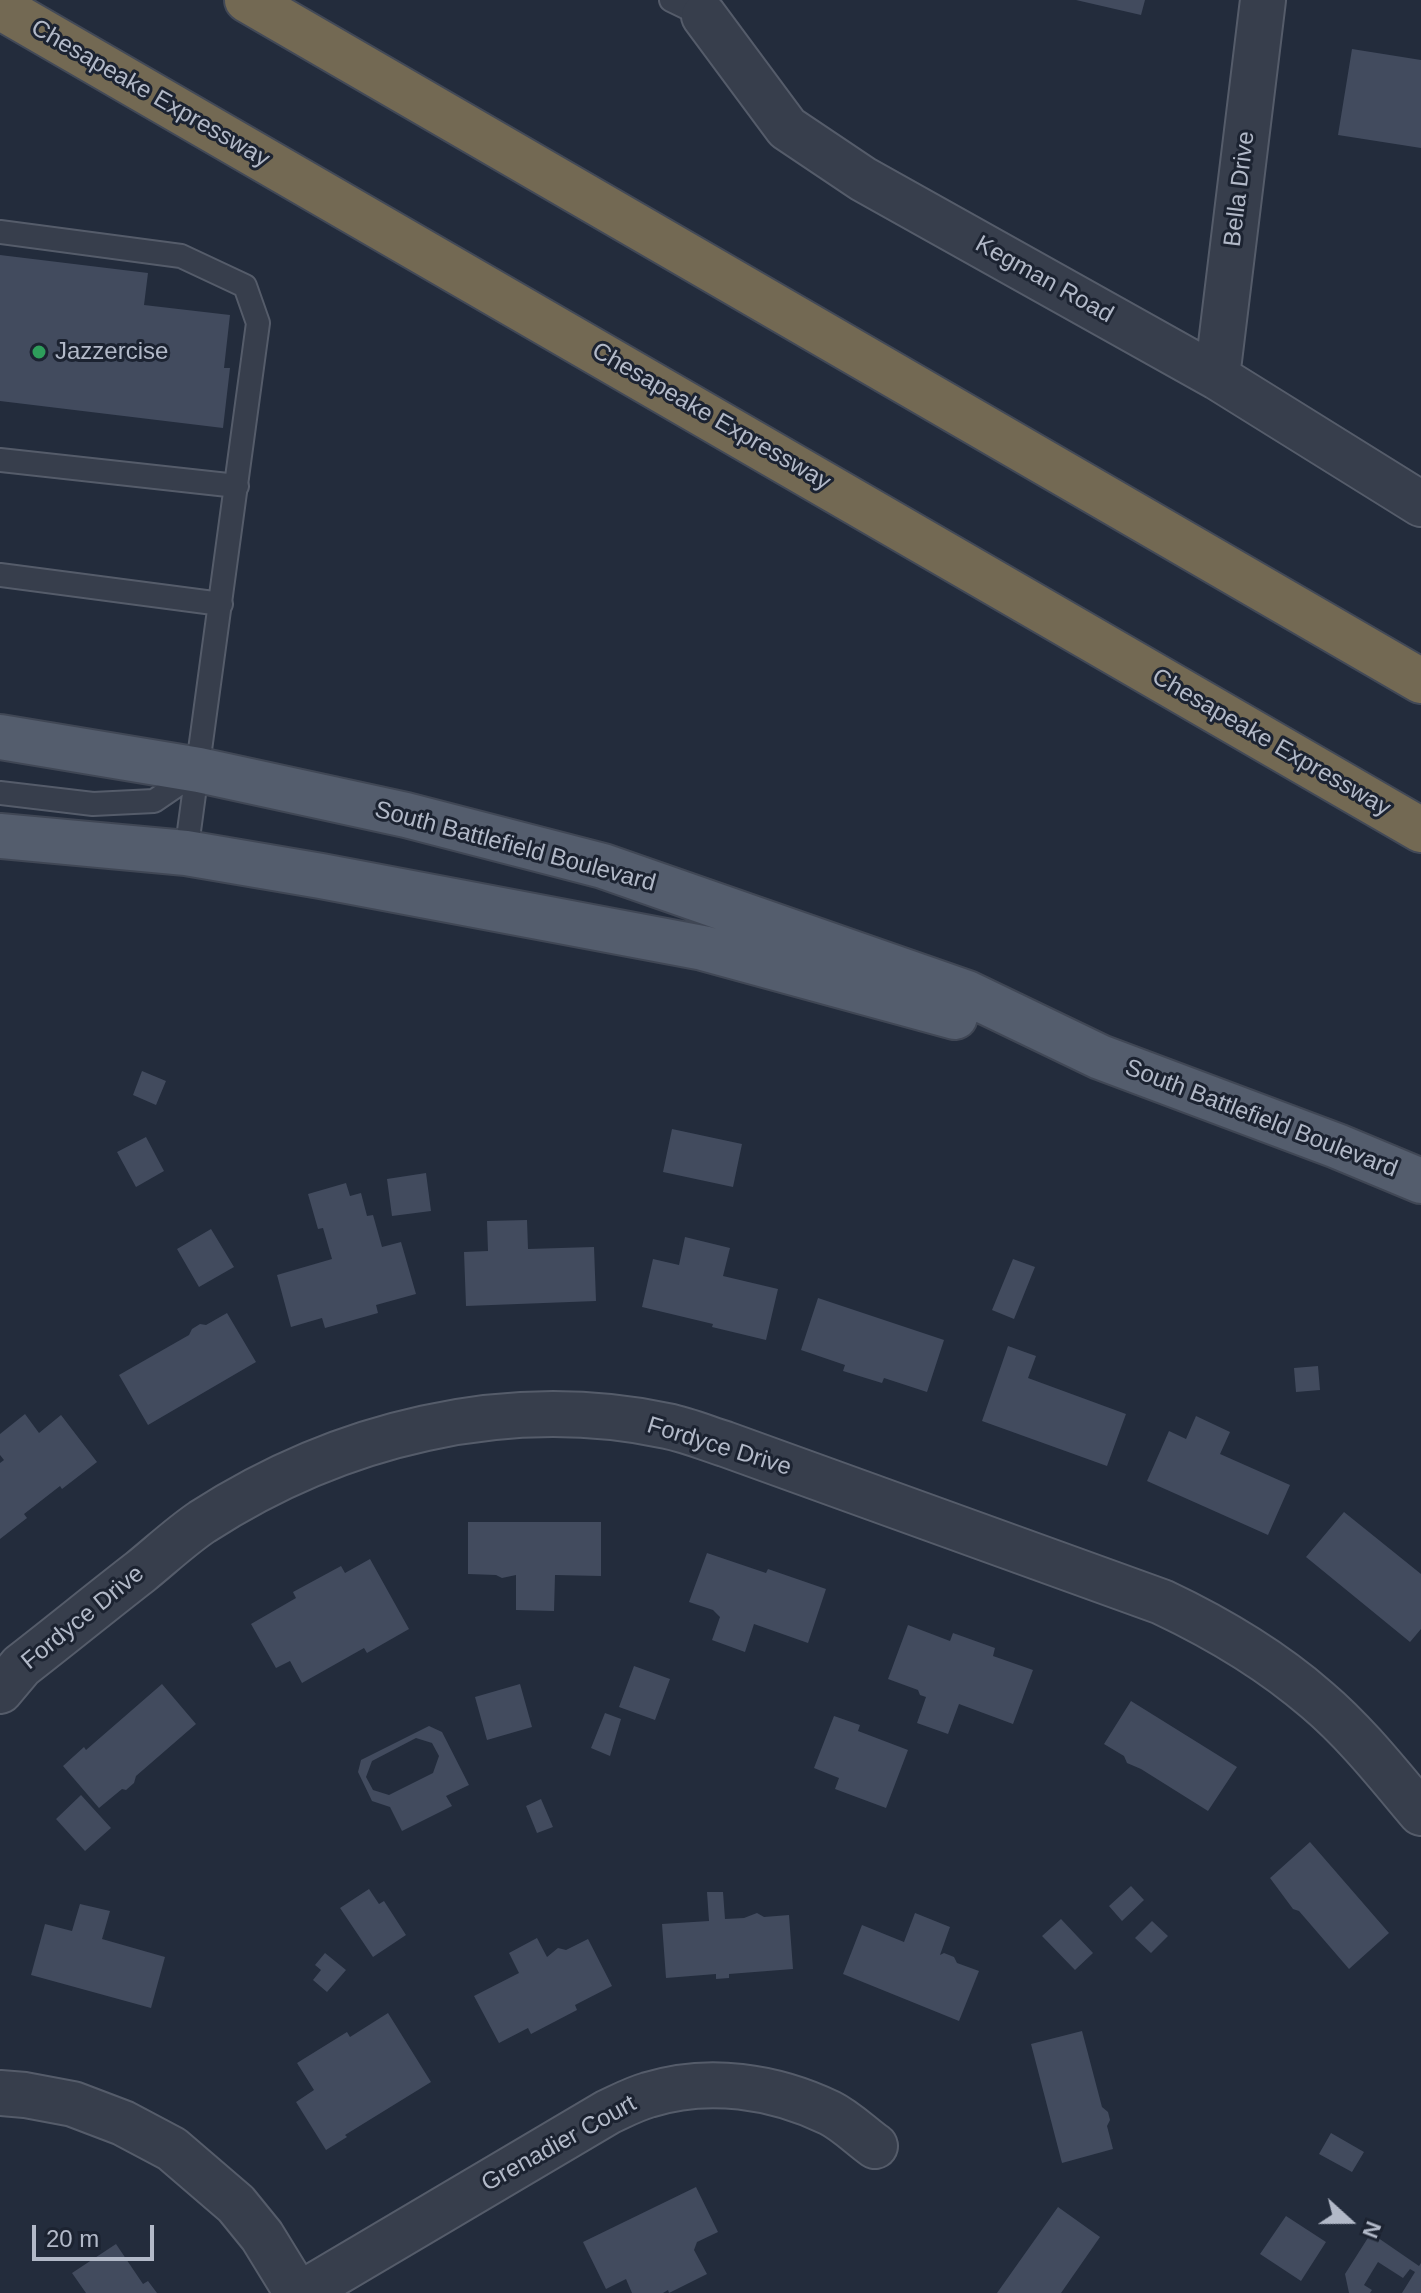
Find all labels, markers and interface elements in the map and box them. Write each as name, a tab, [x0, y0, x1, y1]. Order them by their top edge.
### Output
street label: Chesapeake Expressway	[26, 14, 274, 174]
street label: Bella Drive	[1219, 130, 1261, 248]
street label: Kegman Road	[970, 230, 1118, 330]
street label: Chesapeake Expressway	[587, 337, 835, 497]
place label: Jazzercise	[55, 338, 168, 366]
marker: Jazzercise	[30, 343, 48, 361]
street label: Chesapeake Expressway	[1147, 663, 1395, 823]
street label: South Battlefield Boulevard	[371, 796, 659, 898]
street label: South Battlefield Boulevard	[1121, 1054, 1401, 1184]
street label: Fordyce Drive	[643, 1411, 795, 1483]
street label: Fordyce Drive	[16, 1560, 150, 1676]
street label: Grenadier Court	[477, 2090, 641, 2198]
north arrow	[1309, 2181, 1389, 2261]
scale bar	[36, 2209, 158, 2259]
text: N	[1357, 2218, 1386, 2242]
text: 20 m	[46, 2225, 99, 2252]

